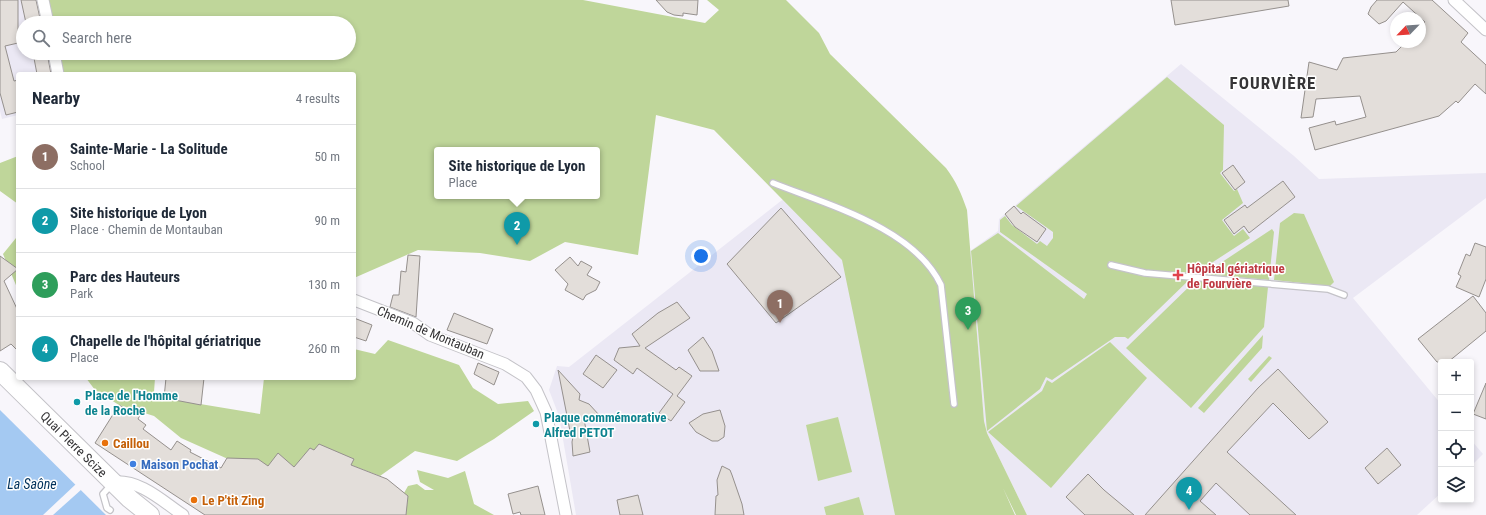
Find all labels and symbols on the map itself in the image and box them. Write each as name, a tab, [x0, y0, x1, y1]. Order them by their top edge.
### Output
north arrow	[1390, 12, 1426, 48]
district label: FOURVIÈRE	[1230, 73, 1316, 93]
pin: 2	[504, 212, 530, 245]
your location	[691, 246, 711, 266]
place label: Hôpital gériatrique de Fourvière	[1187, 261, 1285, 291]
marker: Hôpital gériatrique de Fourvière	[1172, 269, 1184, 281]
pin: 1	[767, 290, 793, 323]
pin: 3	[955, 297, 981, 330]
street label: Chemin de Montauban	[375, 303, 487, 362]
place label: Place de l'Homme de la Roche	[85, 388, 178, 418]
marker: Place de l'Homme de la Roche	[72, 397, 82, 407]
street label: Quai Pierre Scize	[38, 408, 110, 480]
place label: Plaque commémorative Alfred PETOT	[544, 410, 666, 440]
marker: Plaque commémorative Alfred PETOT	[531, 419, 541, 429]
place label: Caillou	[113, 436, 149, 451]
marker: Caillou	[100, 438, 110, 448]
place label: Maison Pochat	[141, 457, 218, 472]
marker: Maison Pochat	[128, 459, 138, 469]
water label: La Saône	[7, 476, 57, 492]
pin: 4	[1176, 477, 1202, 510]
place label: Le P'tit Zing	[202, 493, 264, 508]
marker: Le P'tit Zing	[189, 495, 199, 505]

